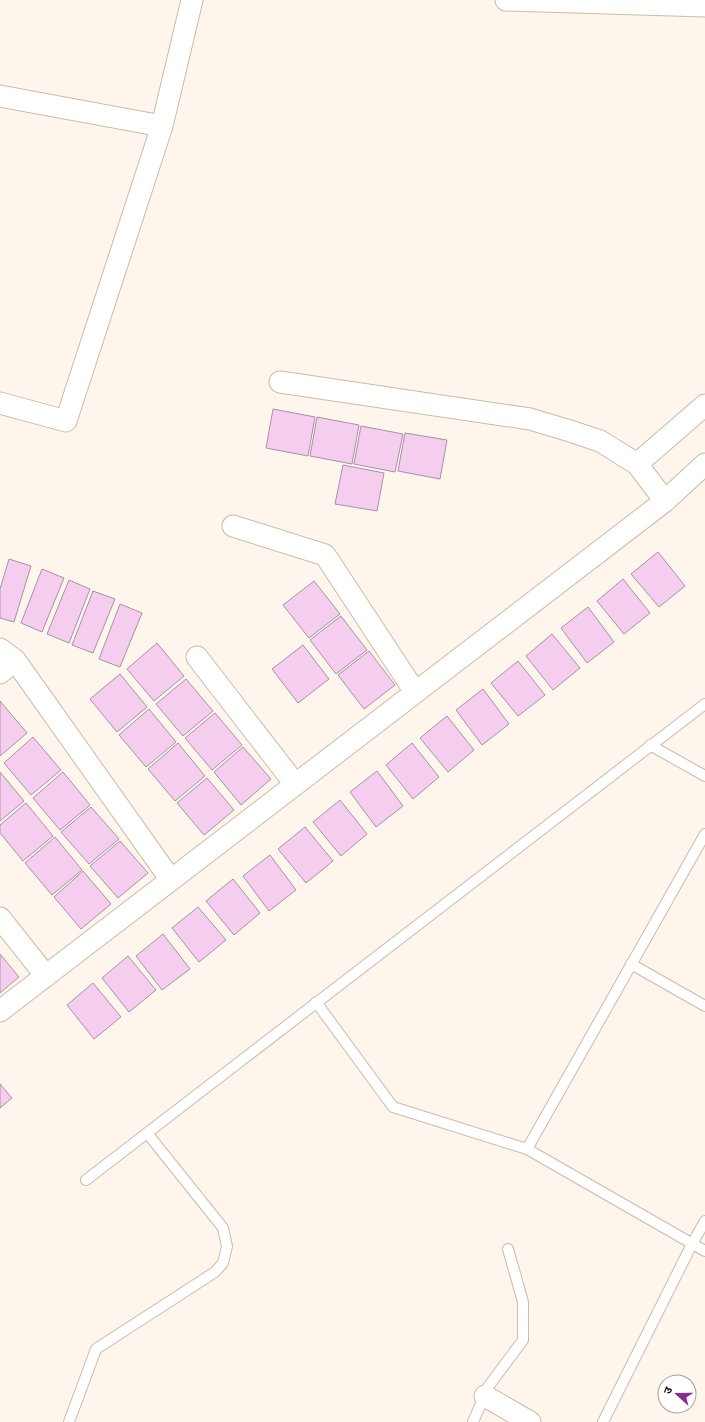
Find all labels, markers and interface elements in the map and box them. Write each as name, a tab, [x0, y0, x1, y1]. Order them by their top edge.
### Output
north arrow	[657, 1374, 697, 1414]
text: उ	[661, 1385, 676, 1396]

